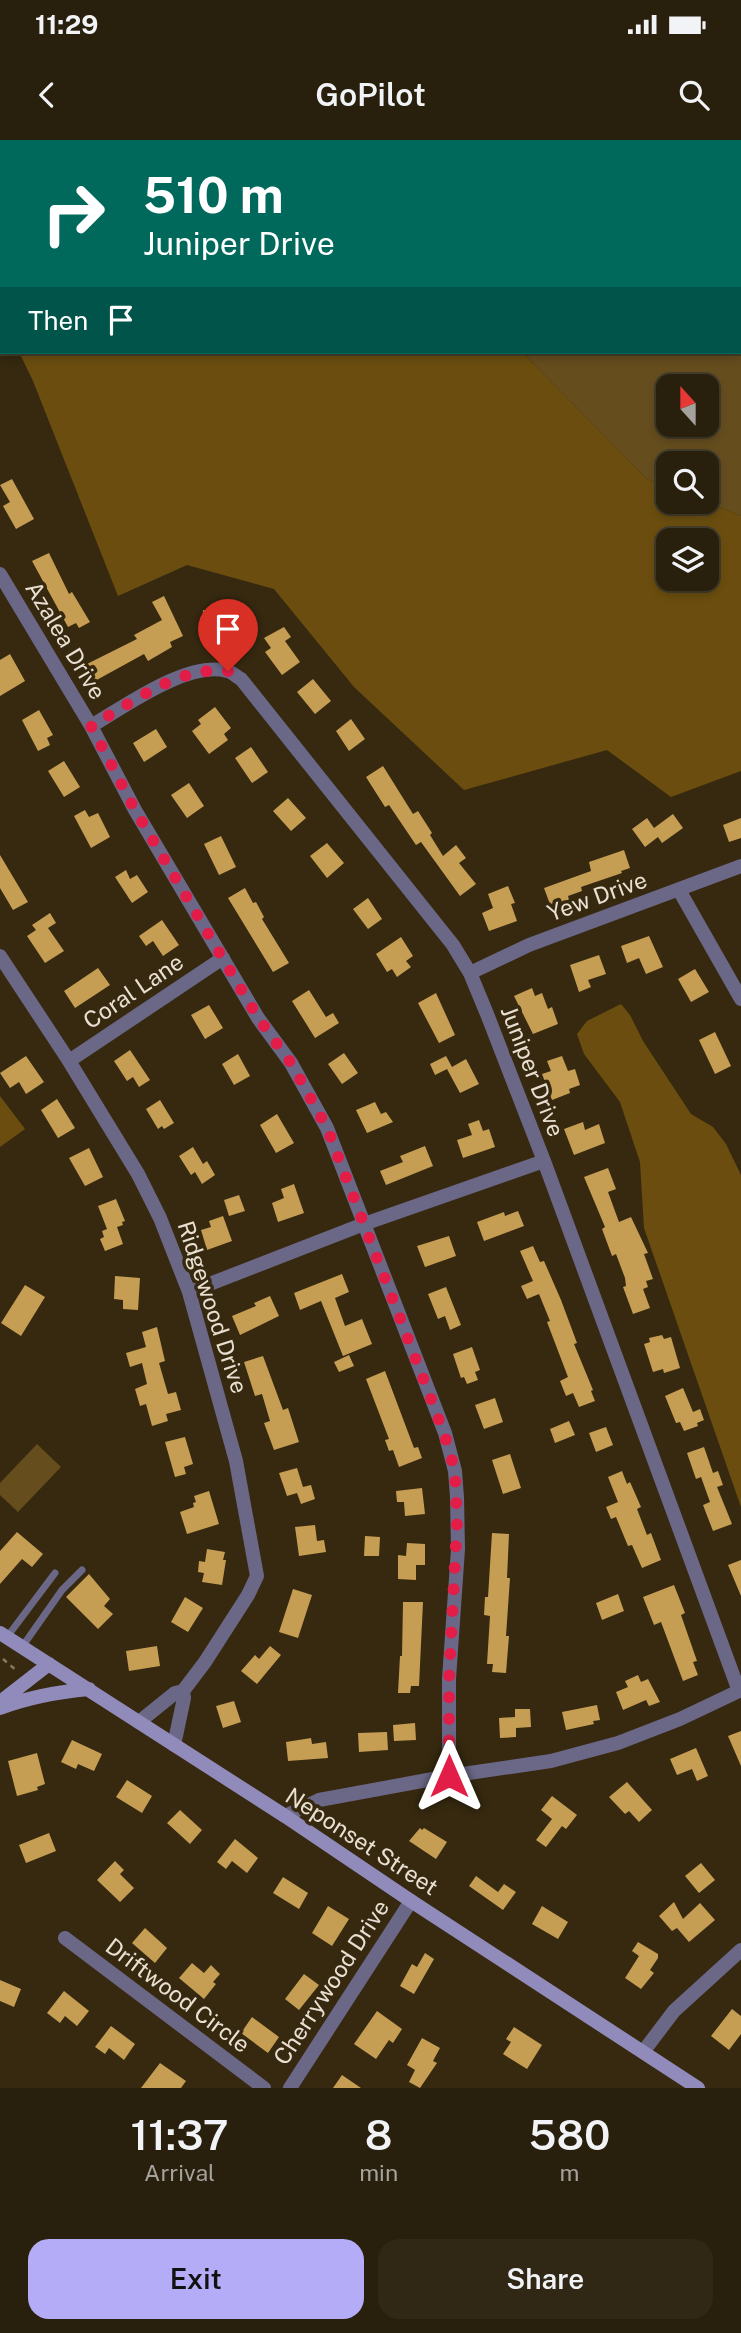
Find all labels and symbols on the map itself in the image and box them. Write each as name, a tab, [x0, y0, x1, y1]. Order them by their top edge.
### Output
north arrow	[656, 374, 719, 438]
street label: Azalea Drive	[20, 576, 112, 704]
pin	[198, 599, 258, 671]
street label: Yew Drive	[544, 866, 650, 926]
street label: Coral Lane	[78, 948, 188, 1034]
street label: Juniper Drive	[496, 1002, 570, 1140]
street label: Ridgewood Drive	[172, 1217, 254, 1397]
position arrow	[412, 1739, 486, 1813]
street label: Neponset Street	[281, 1782, 443, 1900]
street label: Cherrywood Drive	[268, 1895, 394, 2069]
street label: Driftwood Circle	[101, 1932, 255, 2058]

